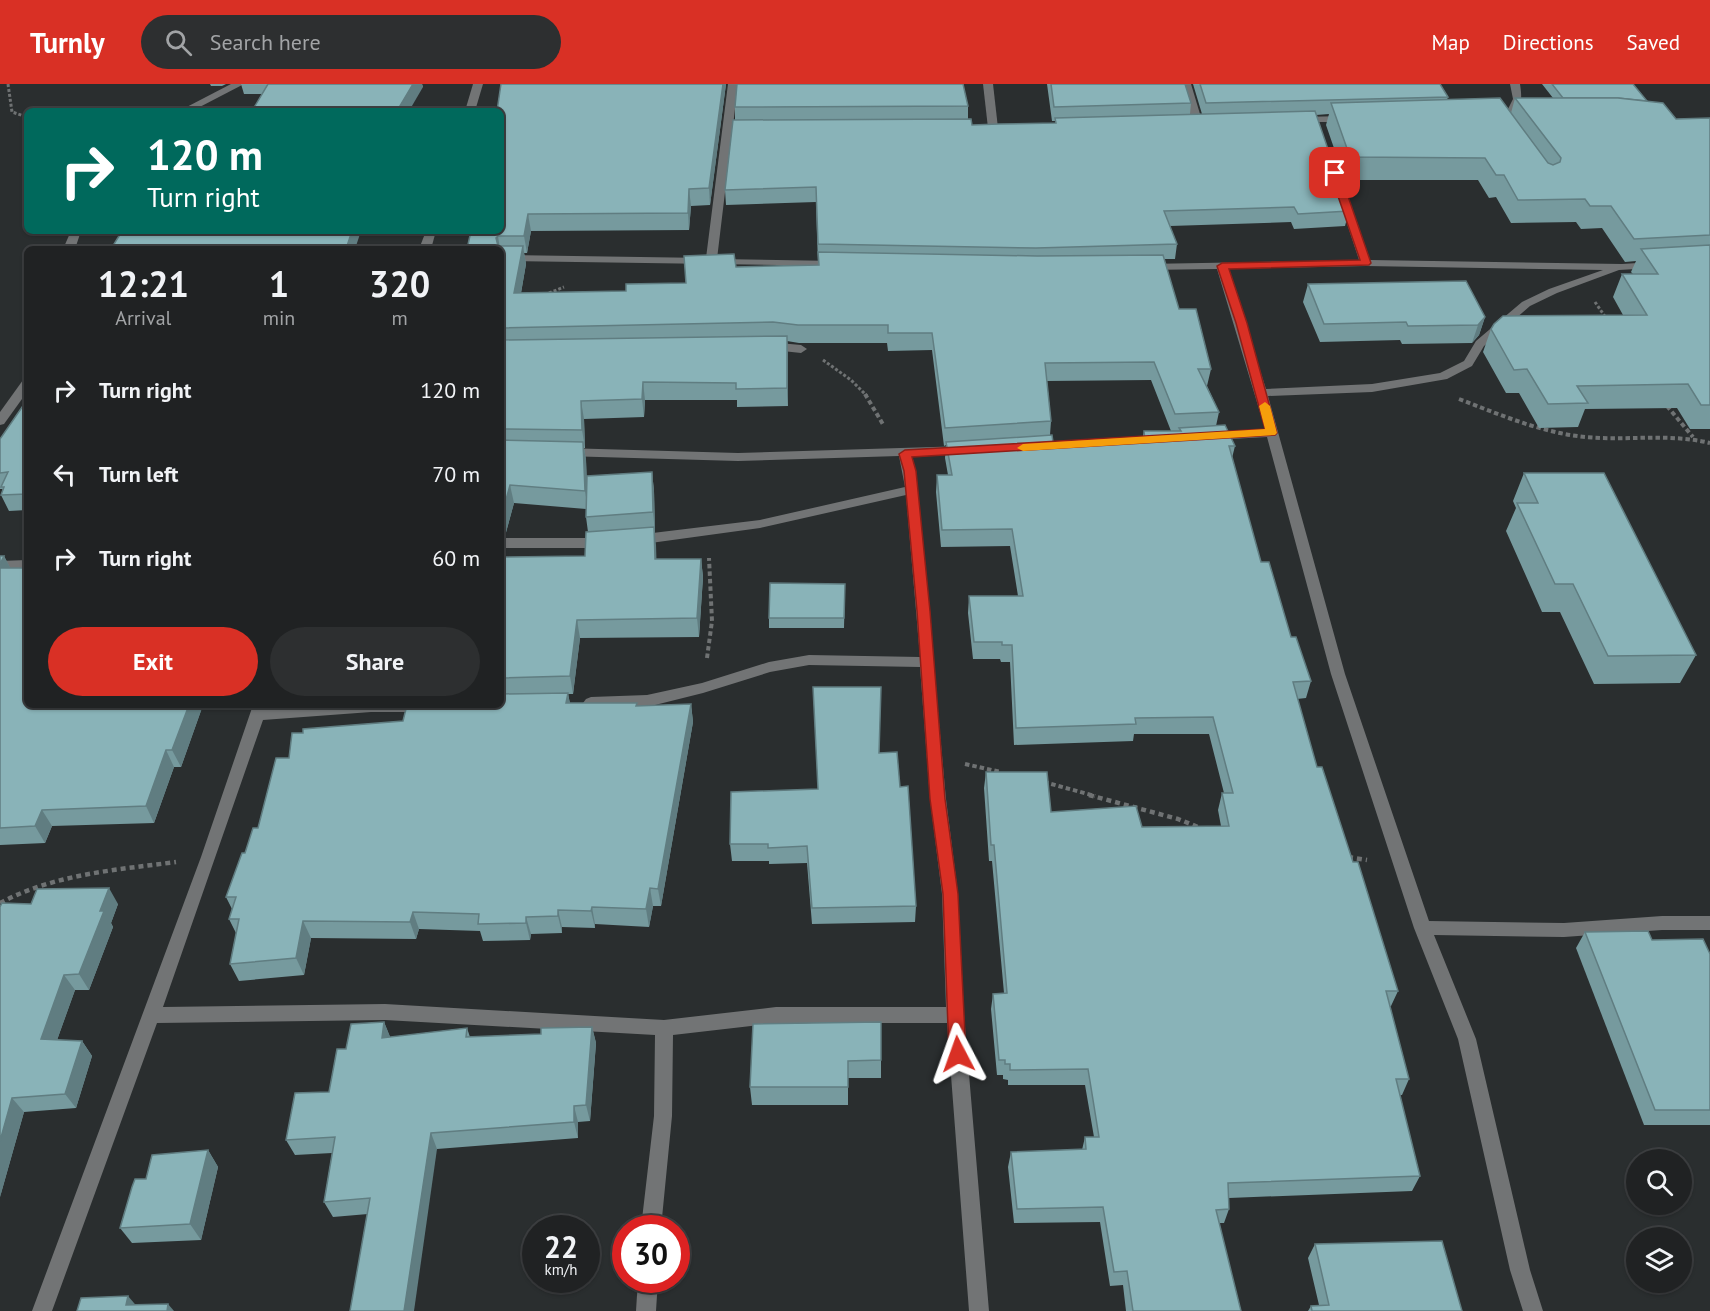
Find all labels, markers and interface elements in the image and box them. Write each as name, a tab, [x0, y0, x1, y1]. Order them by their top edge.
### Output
search box	[141, 15, 561, 69]
text: Turnly	[30, 24, 105, 61]
icon: search	[162, 26, 195, 59]
text: Search here	[210, 28, 321, 56]
text: Map	[1431, 29, 1470, 56]
text: Directions	[1503, 29, 1594, 56]
text: Saved	[1627, 29, 1680, 56]
text: 120 m	[147, 127, 263, 182]
icon: right	[48, 132, 126, 210]
pin	[1309, 147, 1360, 198]
icon: arrive	[1318, 156, 1351, 189]
text: Turn right	[147, 180, 260, 214]
text: 12:21	[98, 260, 189, 307]
text: 1	[269, 260, 289, 307]
text: 320	[369, 260, 430, 307]
text: Arrival	[115, 305, 171, 331]
text: min	[263, 305, 295, 331]
text: m	[392, 305, 408, 331]
icon: right	[48, 374, 81, 407]
text: Turn right	[99, 376, 191, 404]
text: 120 m	[420, 376, 480, 404]
icon: left	[48, 458, 81, 491]
text: Turn left	[99, 460, 179, 488]
text: 70 m	[432, 460, 480, 488]
icon: right	[48, 542, 81, 575]
text: Turn right	[99, 544, 191, 572]
text: 60 m	[432, 544, 480, 572]
button: Exit	[48, 627, 258, 696]
button: Share	[270, 627, 480, 696]
position arrow	[926, 1022, 990, 1086]
map controls	[1626, 1149, 1692, 1293]
button: search	[1626, 1149, 1692, 1215]
speed limit sign: 30	[612, 1215, 690, 1293]
text: 22	[544, 1227, 578, 1266]
button: layers	[1626, 1227, 1692, 1293]
text: km/h	[545, 1260, 577, 1279]

